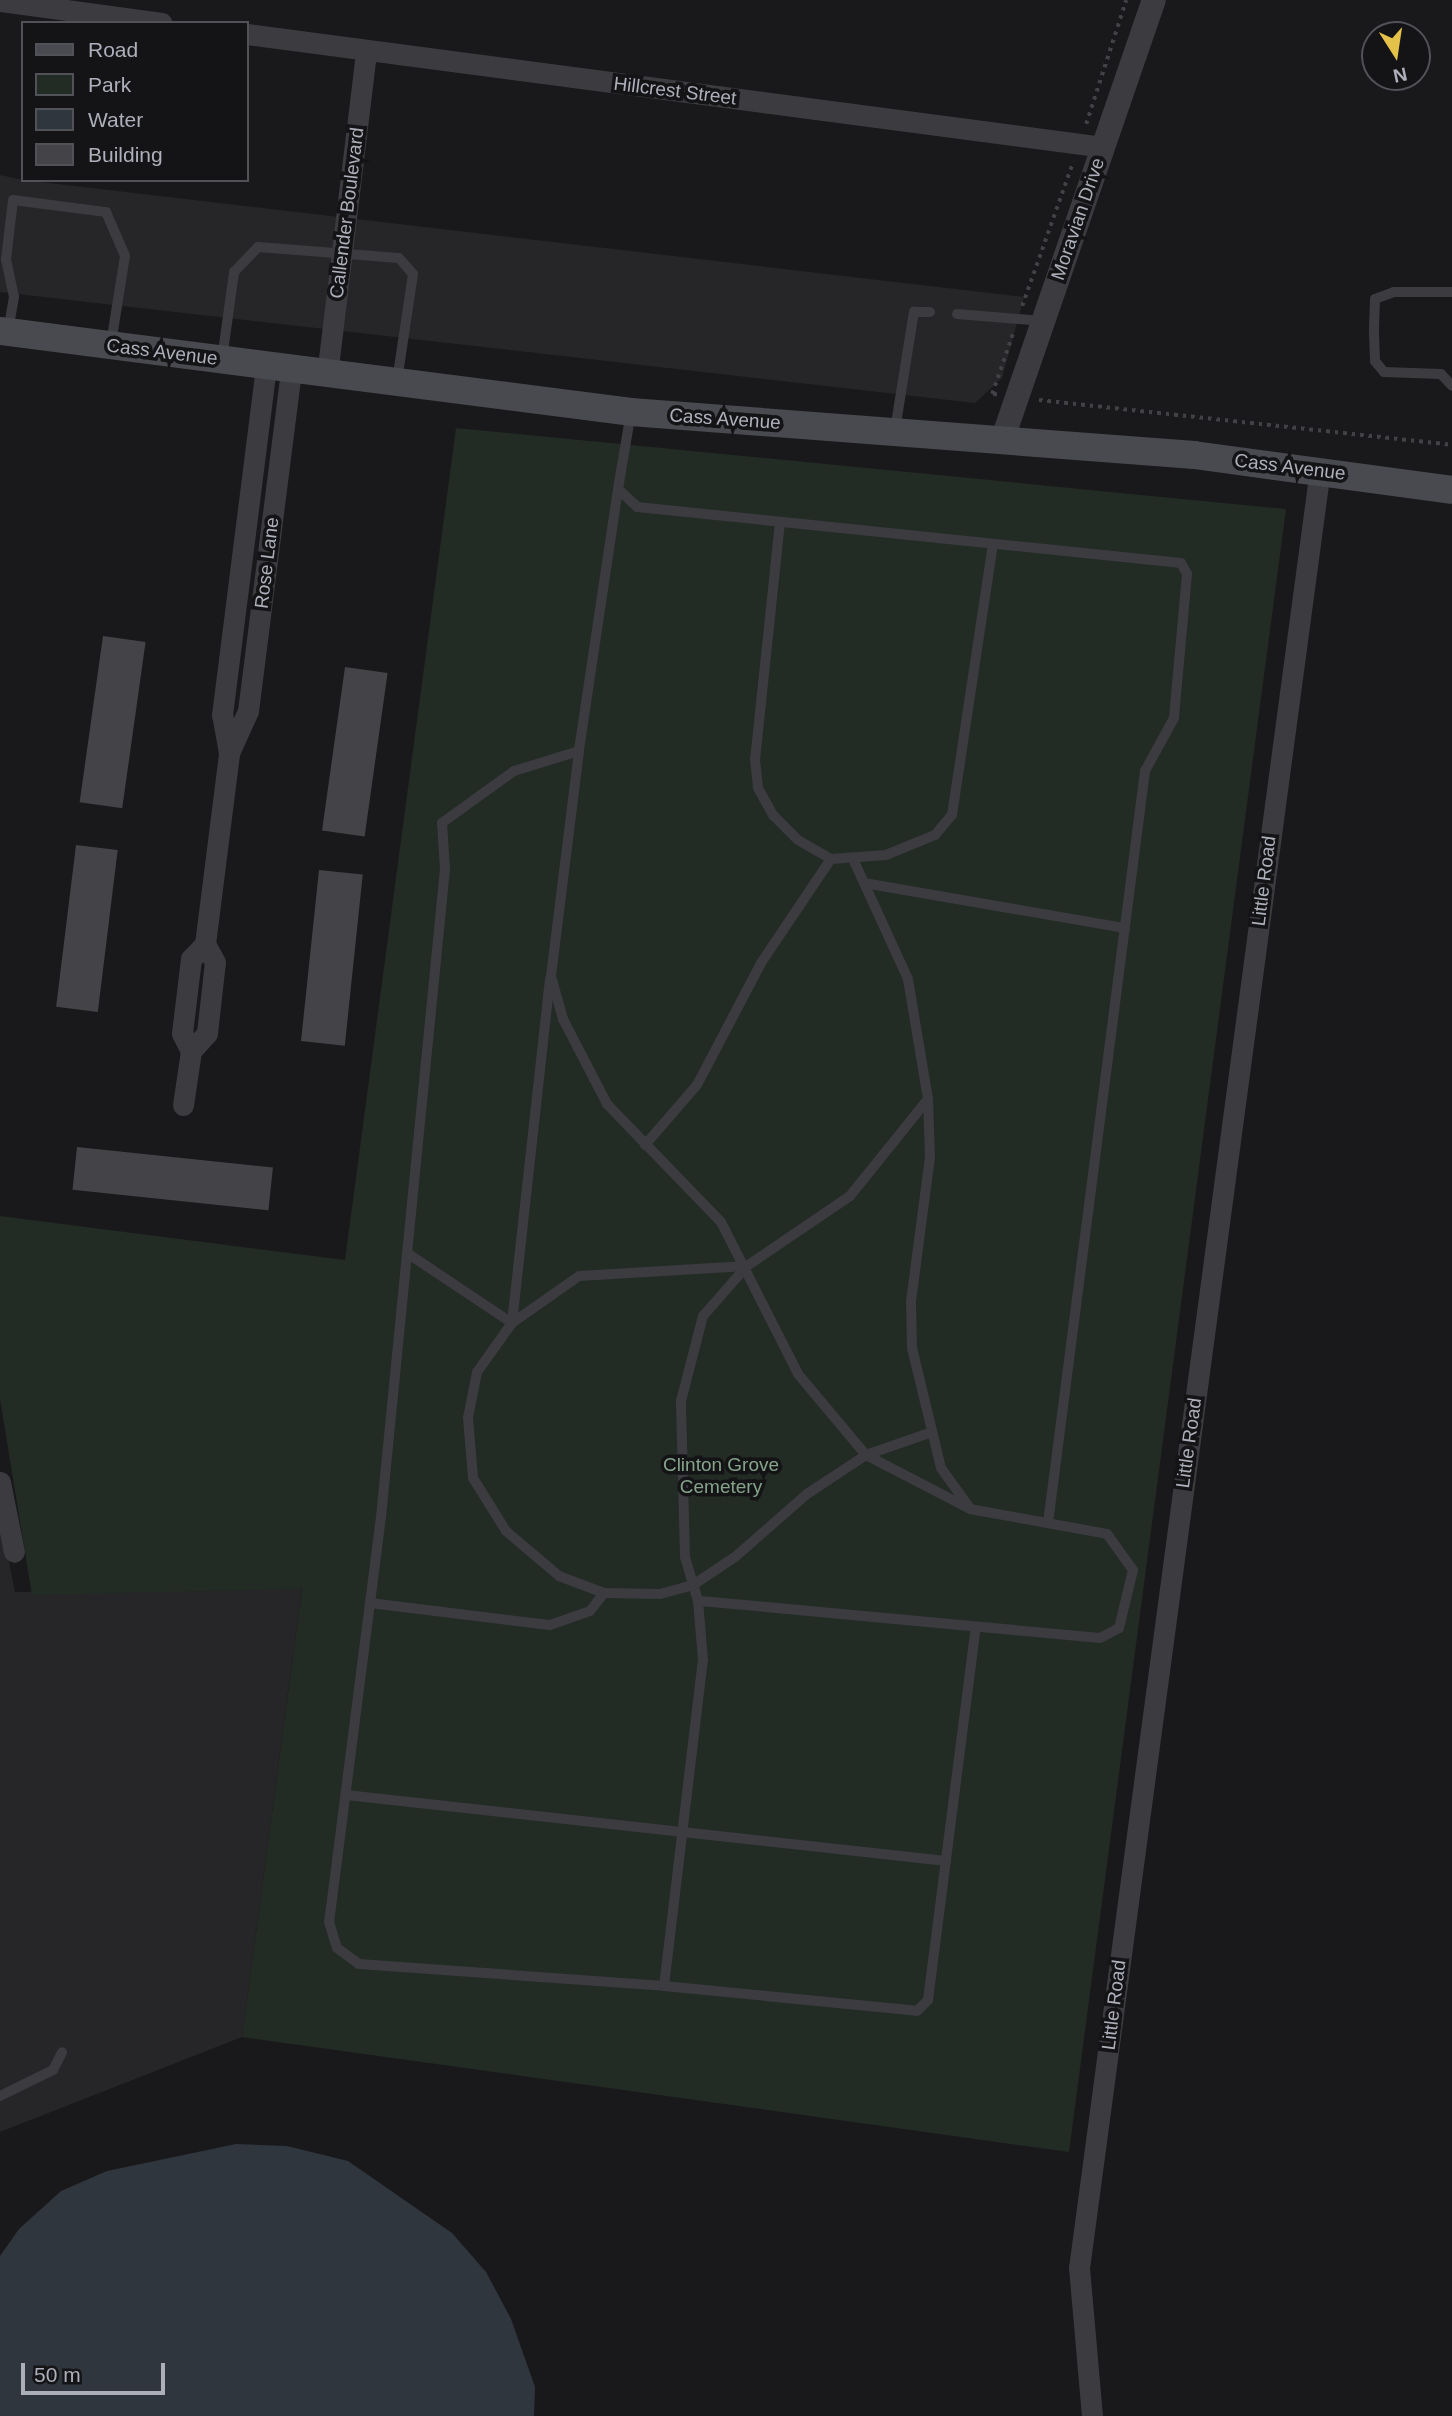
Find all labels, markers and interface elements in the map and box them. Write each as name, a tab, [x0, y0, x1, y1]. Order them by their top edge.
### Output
legend	[21, 21, 248, 182]
north arrow	[1361, 21, 1431, 91]
text: Road	[88, 38, 138, 61]
text: N	[1391, 63, 1409, 87]
street label: Hillcrest Street	[612, 72, 738, 110]
text: Park	[88, 73, 131, 96]
text: Water	[88, 108, 143, 131]
street label: Callender Boulevard	[325, 126, 369, 300]
text: Building	[88, 143, 163, 166]
street label: Moravian Drive	[1046, 155, 1110, 283]
street label: Cass Avenue	[105, 334, 219, 370]
street label: Cass Avenue	[668, 404, 782, 434]
street label: Cass Avenue	[1233, 449, 1347, 485]
street label: Rose Lane	[250, 516, 284, 610]
street label: Little Road	[1247, 835, 1281, 927]
street label: Little Road	[1171, 1396, 1207, 1490]
park label: Clinton Grove Cemetery	[663, 1454, 779, 1498]
street label: Little Road	[1097, 1959, 1131, 2051]
scale bar	[24, 2350, 168, 2394]
text: 50 m	[34, 2363, 81, 2386]

